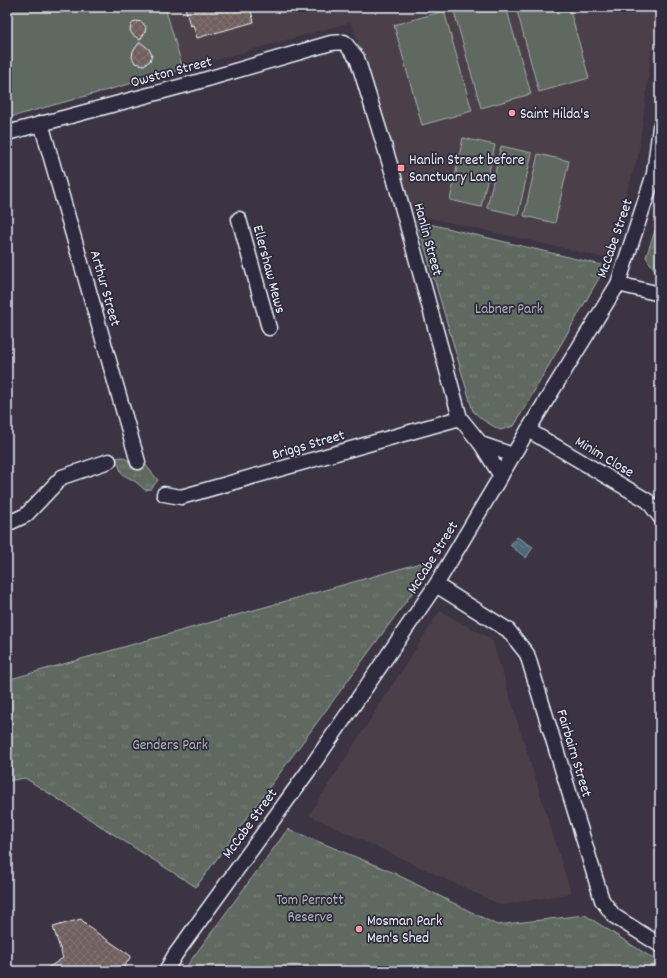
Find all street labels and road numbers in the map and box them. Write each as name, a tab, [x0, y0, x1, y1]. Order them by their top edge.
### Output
street label: Owston Street	[128, 51, 215, 94]
street label: McCabe Street	[592, 196, 640, 281]
street label: Hanlin Street	[407, 201, 447, 279]
street label: Ellershaw Mews	[246, 223, 290, 316]
street label: Arthur Street	[83, 248, 126, 330]
street label: Briggs Street	[270, 425, 348, 467]
street label: Minim Close	[570, 431, 638, 484]
street label: McCabe Street	[403, 517, 465, 599]
street label: Fairbairn Street	[549, 707, 597, 801]
street label: McCabe Street	[218, 784, 284, 864]

